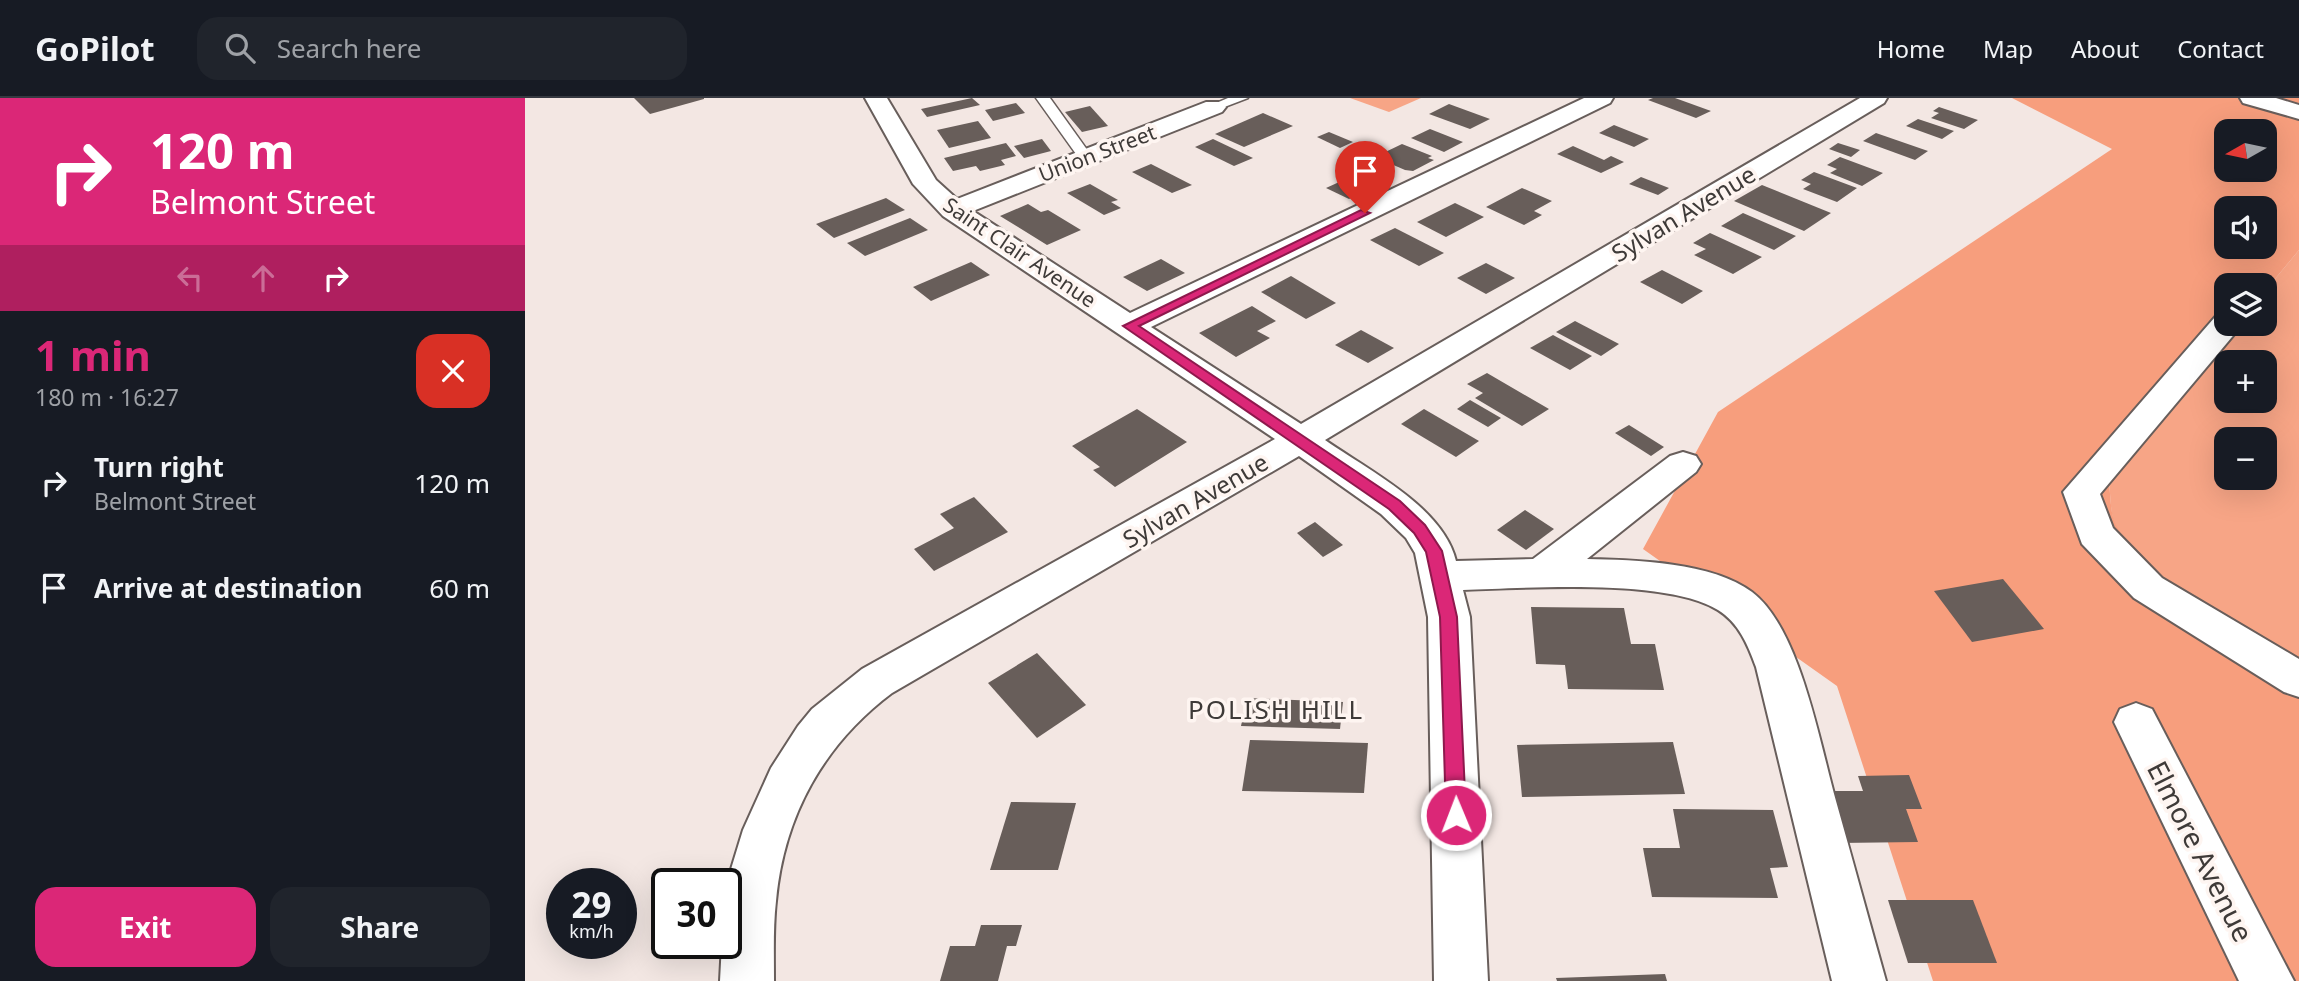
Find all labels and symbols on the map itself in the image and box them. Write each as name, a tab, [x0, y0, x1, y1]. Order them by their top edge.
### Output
street label: Union Street	[1034, 118, 1160, 188]
north arrow	[2214, 119, 2277, 182]
pin	[1335, 141, 1395, 213]
street label: Sylvan Avenue	[1605, 157, 1761, 269]
street label: Saint Clair Avenue	[938, 190, 1102, 314]
street label: Sylvan Avenue	[1116, 445, 1274, 555]
district label: POLISH HILL	[1188, 691, 1364, 727]
street label: Elmore Avenue	[2139, 754, 2263, 948]
position arrow	[1419, 778, 1493, 852]
speed limit sign: 30	[651, 868, 742, 959]

